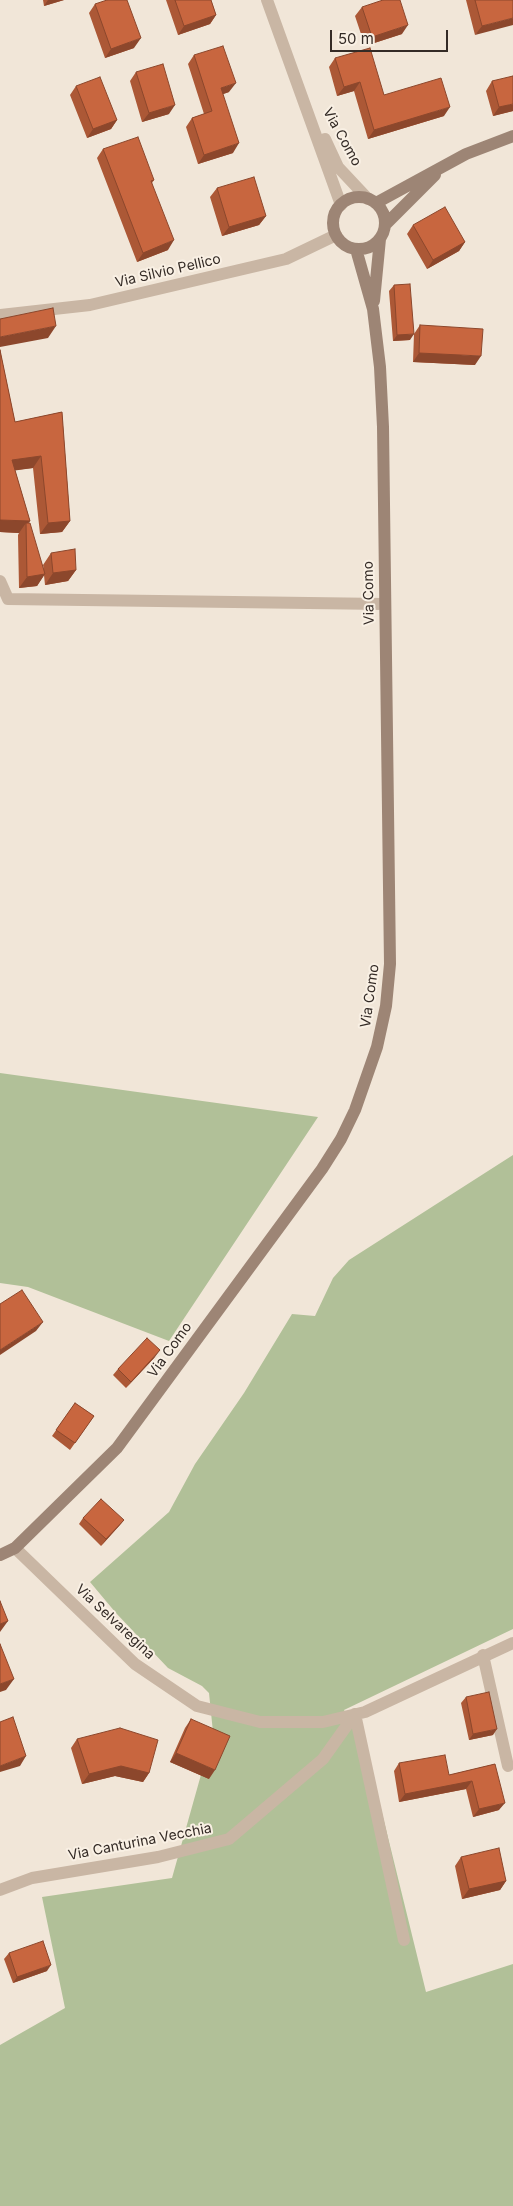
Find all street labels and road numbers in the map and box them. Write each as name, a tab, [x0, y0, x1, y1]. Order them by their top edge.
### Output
street label: Via Como	[319, 105, 365, 169]
street label: Via Silvio Pellico	[114, 251, 222, 291]
street label: Via Como	[360, 561, 378, 625]
street label: Via Como	[357, 963, 383, 1029]
street label: Via Como	[144, 1319, 196, 1381]
street label: Via Selvaregina	[72, 1581, 158, 1663]
street label: Via Canturina Vecchia	[67, 1820, 213, 1864]

